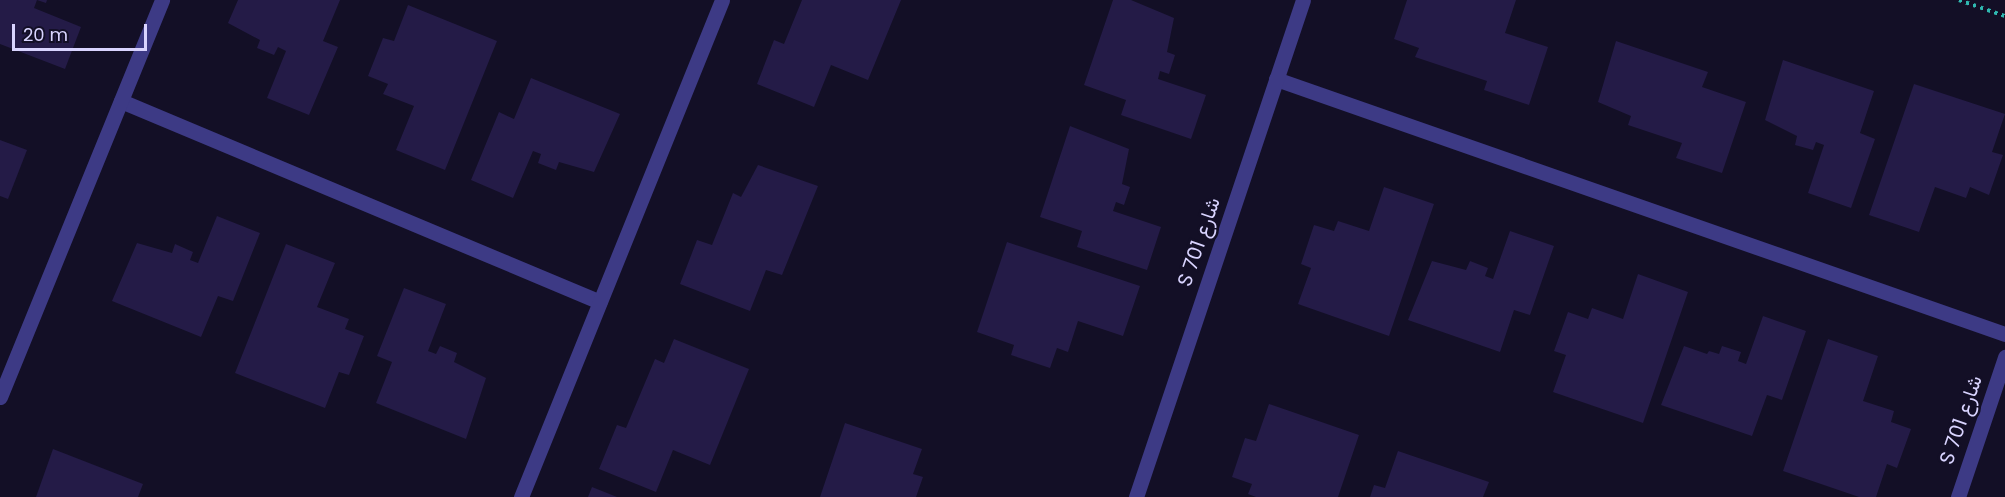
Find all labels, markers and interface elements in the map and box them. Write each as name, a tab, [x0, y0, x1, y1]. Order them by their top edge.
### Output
scale bar	[15, 12, 150, 50]
text: 20 m	[23, 22, 68, 47]
street label: S 701 شارع	[1173, 194, 1225, 290]
street label: S 701 شارع	[1935, 372, 1987, 468]

